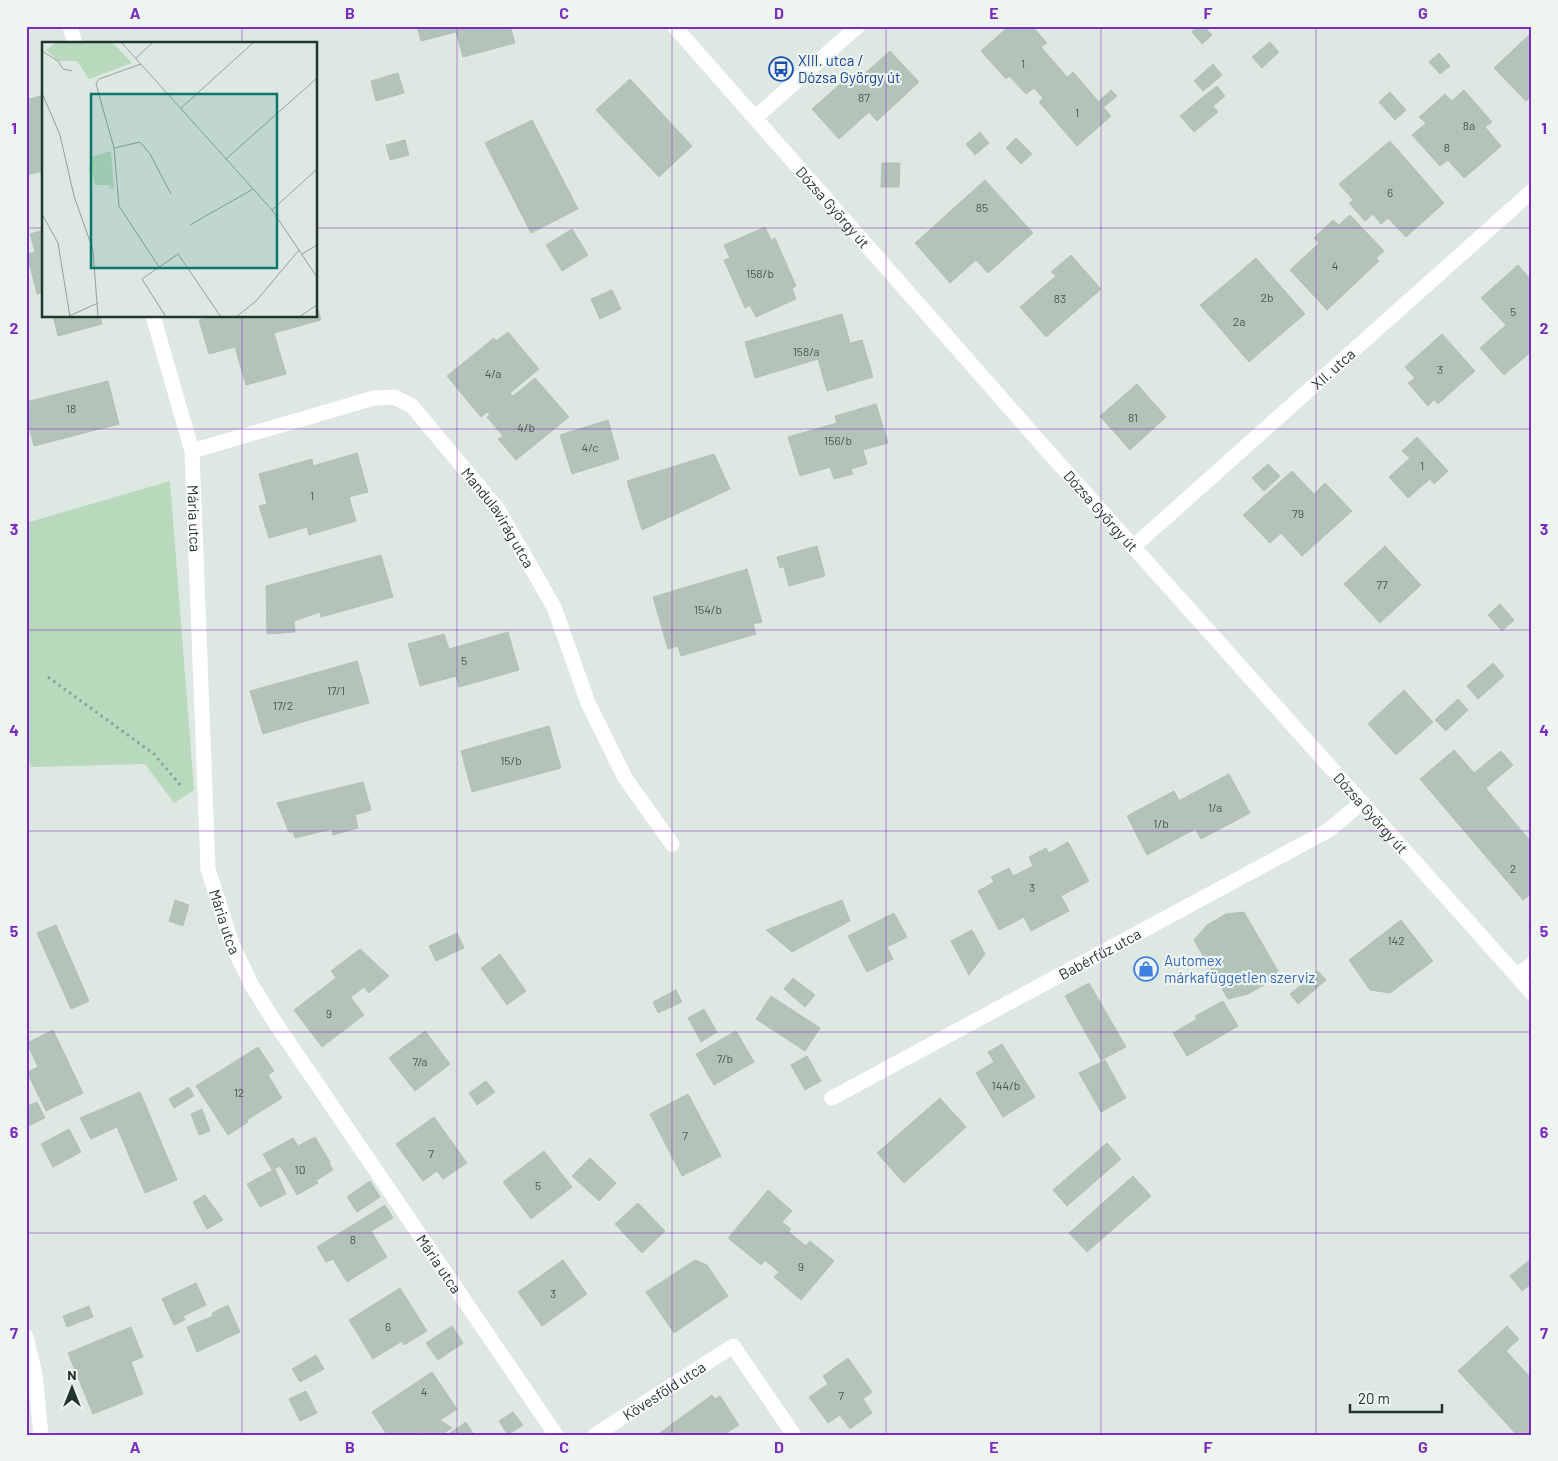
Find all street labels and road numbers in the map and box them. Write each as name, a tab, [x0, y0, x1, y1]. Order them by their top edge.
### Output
street label: Dózsa György út	[792, 163, 874, 252]
street label: XII. utca	[1307, 344, 1359, 393]
street label: Mandulavirág utca	[458, 464, 538, 571]
street label: Dózsa György út	[1060, 466, 1142, 555]
street label: Mária utca	[184, 485, 205, 552]
street label: Dózsa György út	[1330, 768, 1412, 857]
street label: Mária utca	[206, 887, 244, 957]
street label: Babérfűz utca	[1055, 924, 1144, 983]
street label: Mária utca	[413, 1231, 466, 1296]
street label: Kövesföld utca	[619, 1357, 709, 1424]

